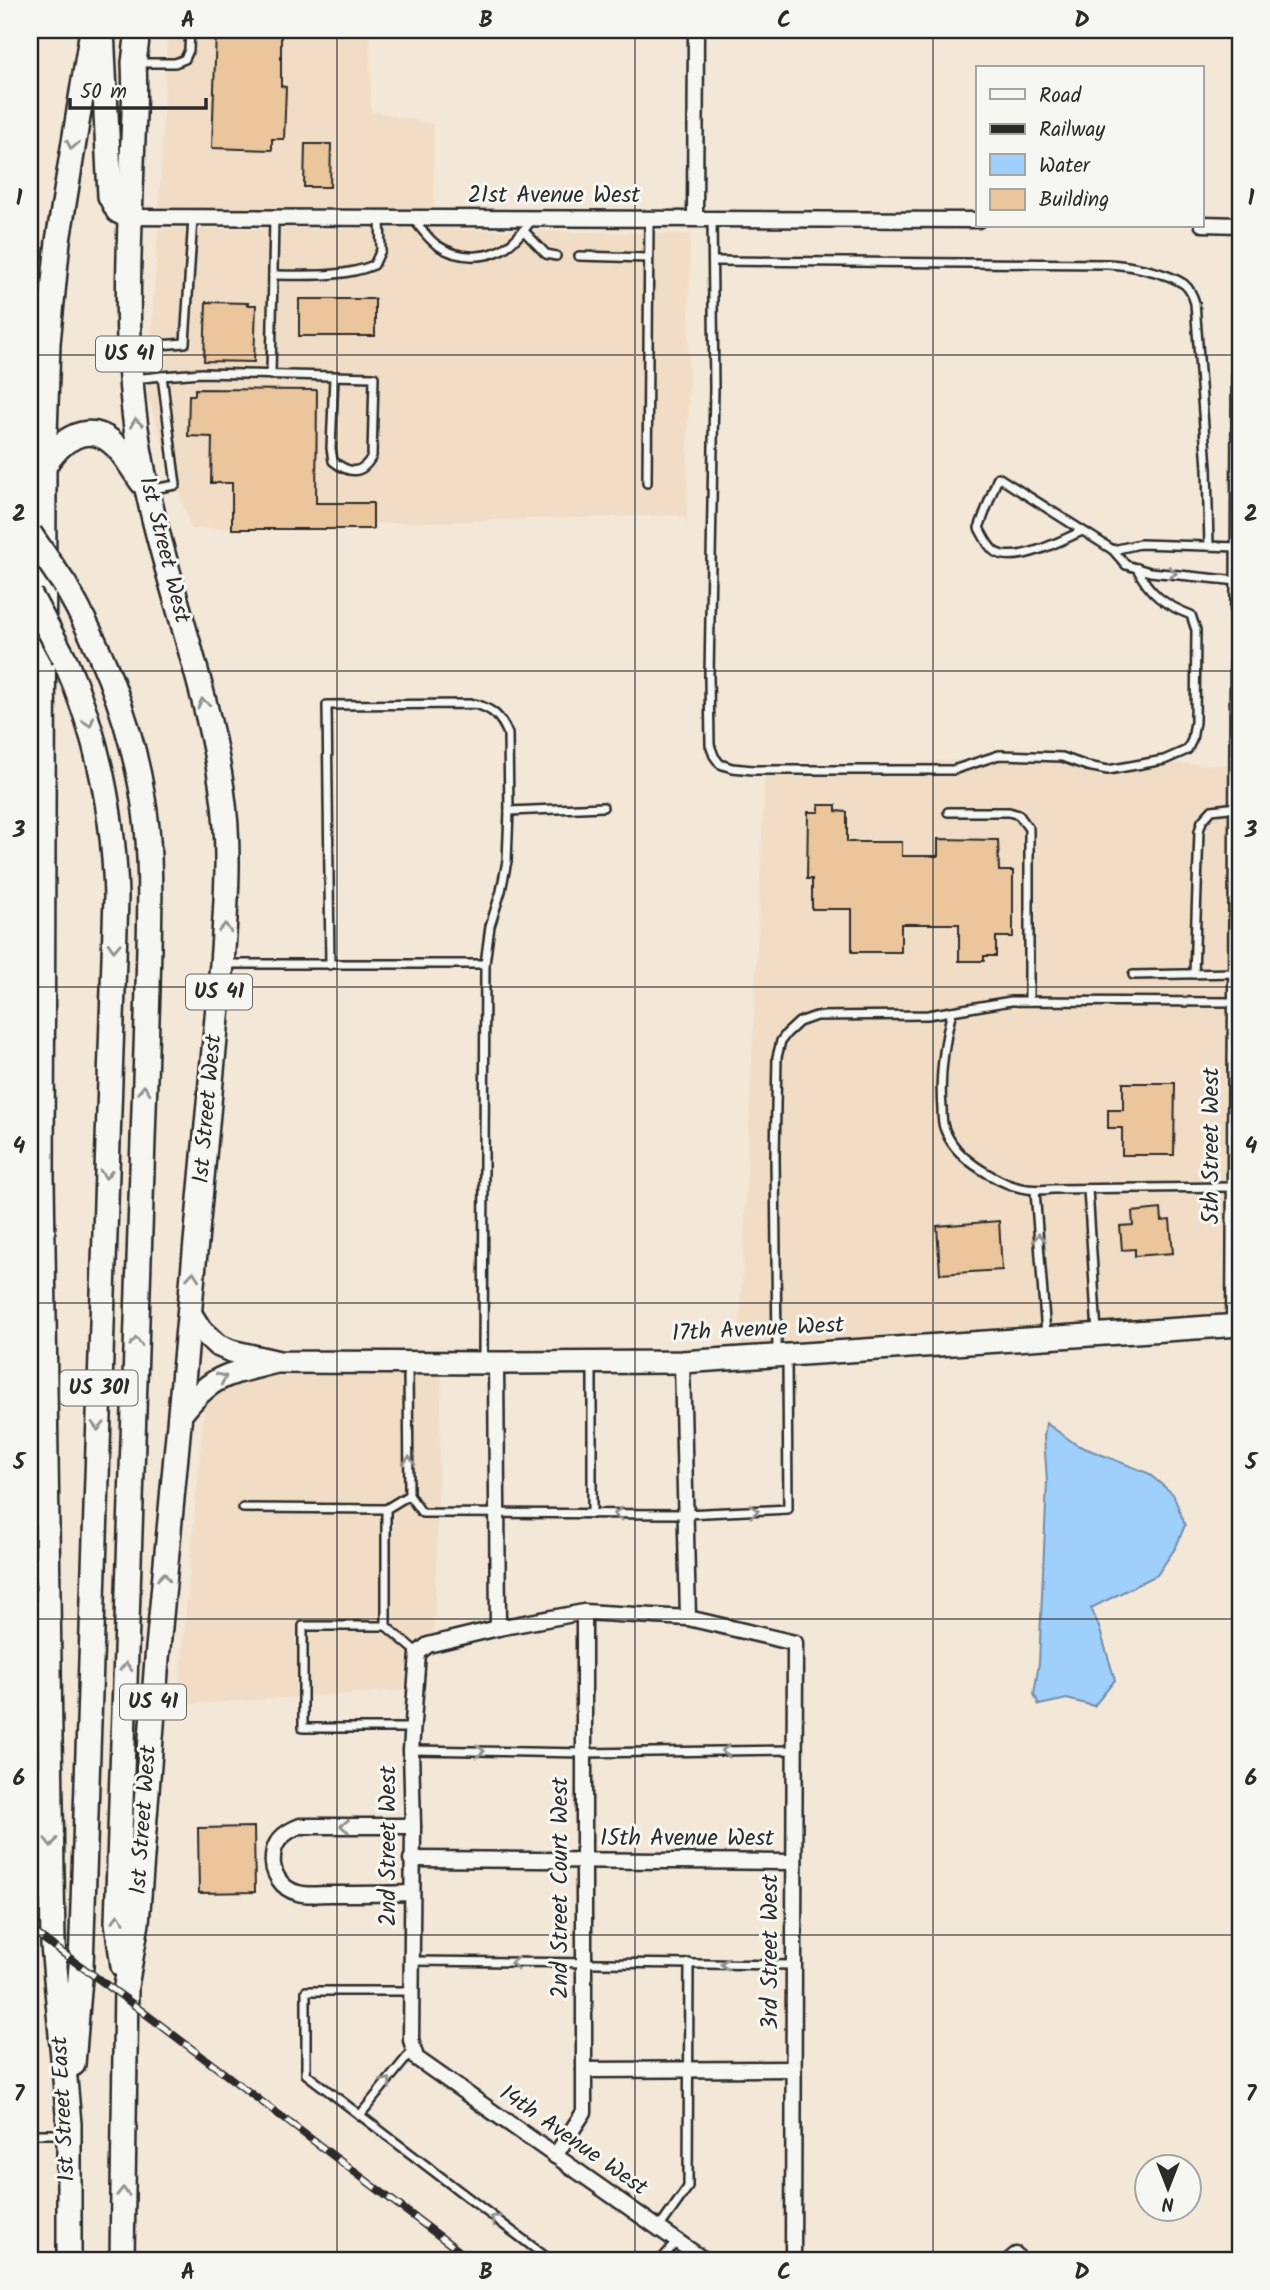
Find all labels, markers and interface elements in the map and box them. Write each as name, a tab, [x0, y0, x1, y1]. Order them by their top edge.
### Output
text: A	[181, 3, 195, 39]
text: B	[479, 3, 493, 39]
text: C	[777, 3, 791, 39]
text: D	[1074, 3, 1090, 39]
scale bar	[70, 66, 206, 110]
legend	[976, 66, 1204, 228]
text: 50 m	[80, 76, 127, 109]
text: Road	[1039, 80, 1082, 113]
text: Railway	[1039, 114, 1105, 147]
one-way arrow	[65, 139, 80, 151]
text: Water	[1039, 150, 1091, 183]
street label: 21st Avenue West	[468, 178, 641, 214]
text: 1	[16, 181, 23, 217]
text: 1	[1248, 181, 1255, 217]
text: Building	[1039, 184, 1109, 217]
road number: US 41	[96, 336, 162, 372]
one-way arrow	[128, 417, 143, 429]
street label: 1st Street West	[128, 473, 200, 628]
text: 2	[12, 497, 26, 533]
text: 2	[1244, 497, 1258, 533]
one-way arrow	[1167, 565, 1178, 580]
one-way arrow	[197, 697, 211, 709]
one-way arrow	[81, 715, 95, 728]
text: 3	[12, 813, 26, 849]
text: 3	[1244, 813, 1258, 849]
one-way arrow	[217, 922, 232, 933]
one-way arrow	[107, 941, 122, 952]
road number: US 41	[186, 974, 252, 1010]
street label: 1st Street West	[184, 1032, 233, 1185]
street label: 5th Street West	[1194, 1066, 1230, 1225]
one-way arrow	[137, 1084, 152, 1095]
text: 4	[13, 1129, 26, 1165]
text: 4	[1245, 1129, 1258, 1165]
one-way arrow	[99, 1169, 114, 1180]
one-way arrow	[1032, 1232, 1047, 1243]
one-way arrow	[185, 1270, 200, 1282]
street label: 17th Avenue West	[671, 1307, 846, 1352]
one-way arrow	[128, 1336, 143, 1347]
road number: US 301	[60, 1370, 138, 1406]
one-way arrow	[215, 1372, 227, 1386]
one-way arrow	[90, 1420, 105, 1431]
text: 5	[12, 1445, 27, 1481]
text: 5	[1244, 1445, 1259, 1481]
one-way arrow	[401, 1455, 417, 1465]
one-way arrow	[749, 1503, 760, 1518]
one-way arrow	[612, 1506, 622, 1522]
one-way arrow	[156, 1571, 171, 1582]
one-way arrow	[118, 1661, 134, 1672]
road number: US 41	[120, 1684, 186, 1720]
street label: 1st Street West	[121, 1743, 167, 1896]
one-way arrow	[720, 1743, 731, 1759]
one-way arrow	[474, 1744, 485, 1759]
text: 6	[13, 1761, 25, 1797]
text: 6	[1245, 1761, 1257, 1797]
street label: 2nd Street West	[371, 1764, 407, 1926]
street label: 2nd Street Court West	[543, 1776, 579, 1999]
one-way arrow	[339, 1818, 350, 1834]
street label: 15th Avenue West	[600, 1821, 775, 1857]
one-way arrow	[43, 1837, 59, 1847]
street label: 3rd Street West	[753, 1873, 789, 2030]
one-way arrow	[110, 1913, 126, 1923]
one-way arrow	[510, 1955, 521, 1970]
one-way arrow	[719, 1956, 730, 1972]
street label: 1st Street East	[42, 2034, 86, 2183]
street label: 14th Avenue West	[491, 2076, 656, 2206]
text: 7	[14, 2077, 26, 2113]
text: 7	[1246, 2077, 1258, 2113]
one-way arrow	[378, 2078, 391, 2090]
north arrow	[1134, 2154, 1204, 2224]
one-way arrow	[115, 2186, 131, 2197]
text: N	[1162, 2188, 1174, 2218]
one-way arrow	[491, 2214, 503, 2227]
text: A	[181, 2255, 195, 2290]
text: B	[479, 2255, 493, 2290]
text: C	[777, 2255, 791, 2290]
text: D	[1074, 2255, 1090, 2290]

